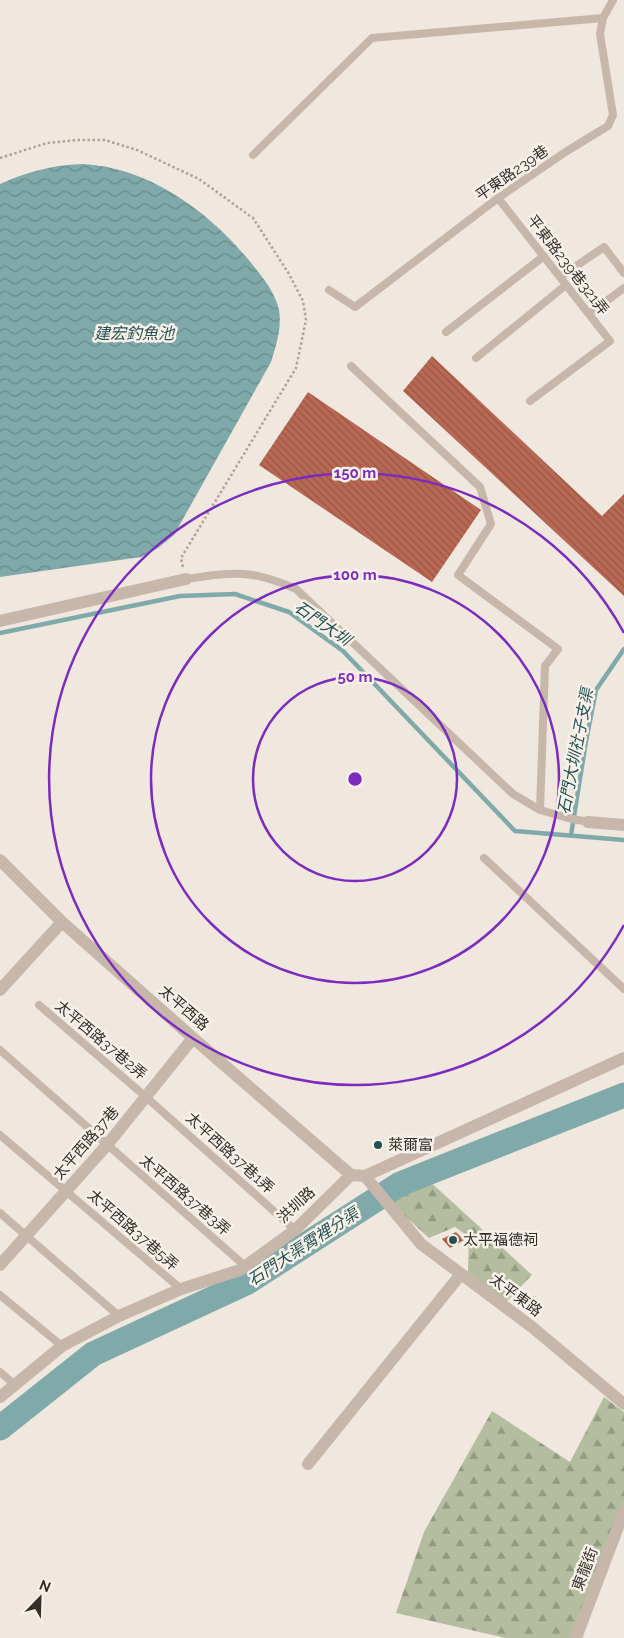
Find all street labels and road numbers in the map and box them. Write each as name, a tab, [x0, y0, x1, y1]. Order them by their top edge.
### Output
street label: 平東路239巷	[472, 141, 552, 205]
street label: 平東路239巷321弄	[523, 211, 613, 319]
street label: 太平西路	[155, 982, 213, 1034]
street label: 太平西路37巷2弄	[52, 997, 150, 1083]
street label: 太平西路37巷	[49, 1103, 123, 1183]
street label: 太平西路37巷1弄	[182, 1109, 278, 1197]
street label: 太平西路37巷3弄	[136, 1151, 234, 1239]
street label: 洪圳路	[273, 1183, 319, 1227]
street label: 太平西路37巷5弄	[84, 1186, 182, 1274]
street label: 太平東路	[487, 1270, 545, 1320]
street label: 東龍街	[569, 1545, 601, 1593]

